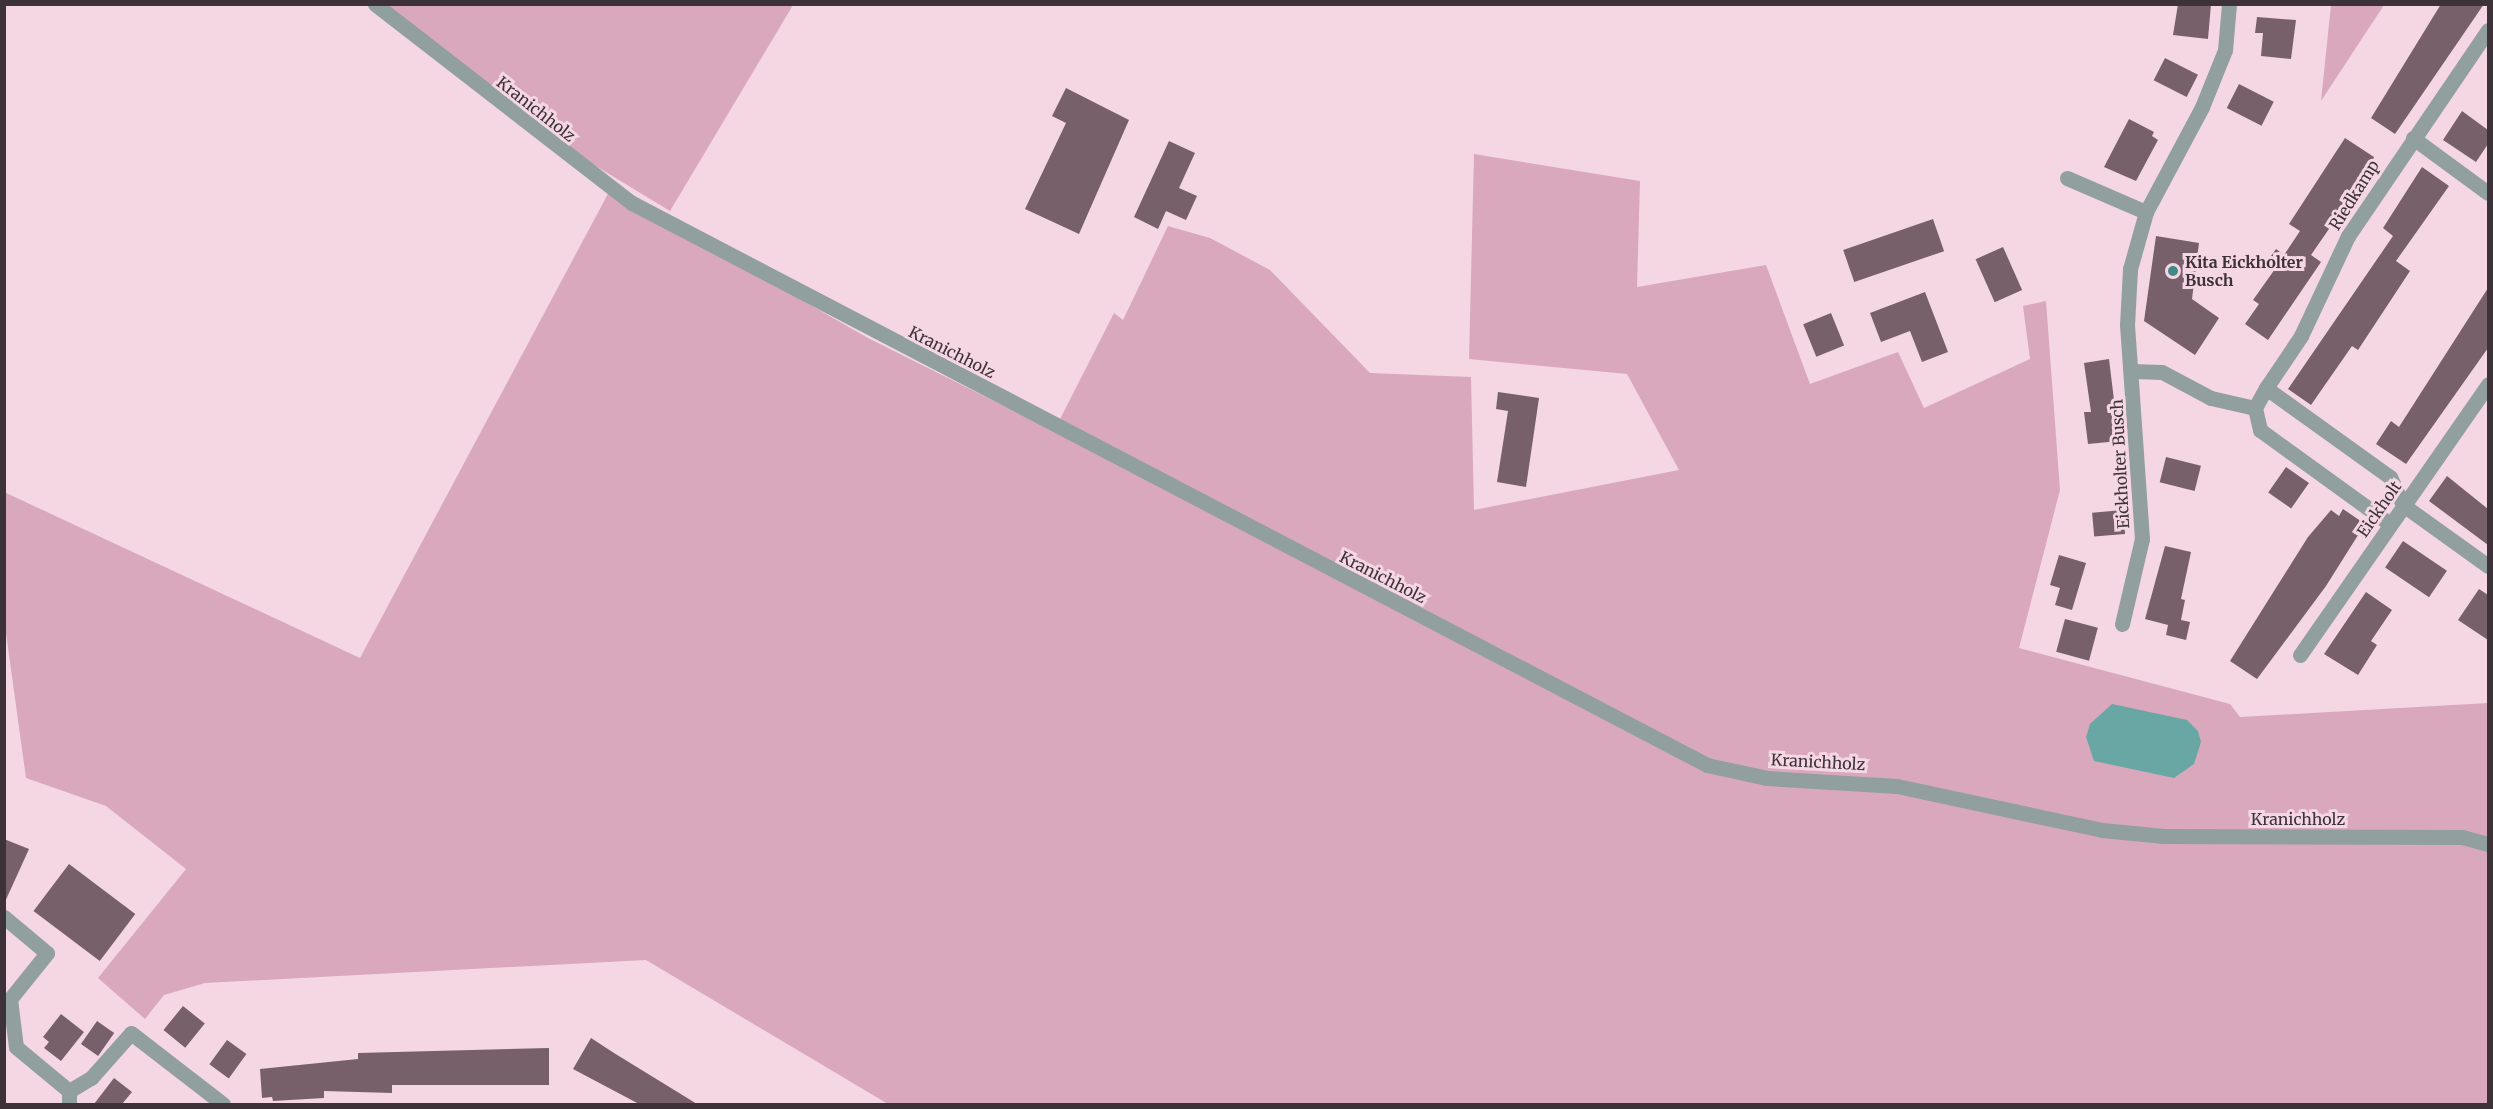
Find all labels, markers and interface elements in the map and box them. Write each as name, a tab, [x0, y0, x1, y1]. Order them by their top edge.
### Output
street label: Kranichholz	[493, 72, 579, 146]
street label: Riedkamp	[2325, 157, 2383, 233]
place label: Kita Eickholter Busch	[2185, 252, 2303, 290]
marker: Kita Eickholter Busch	[2166, 264, 2180, 278]
street label: Kranichholz	[906, 322, 998, 382]
street label: Eickholter Busch	[2107, 399, 2133, 529]
street label: Eickholt	[2353, 477, 2405, 541]
street label: Kranichholz	[1337, 547, 1429, 607]
street label: Kranichholz	[1770, 750, 1866, 774]
street label: Kranichholz	[2251, 809, 2345, 829]

